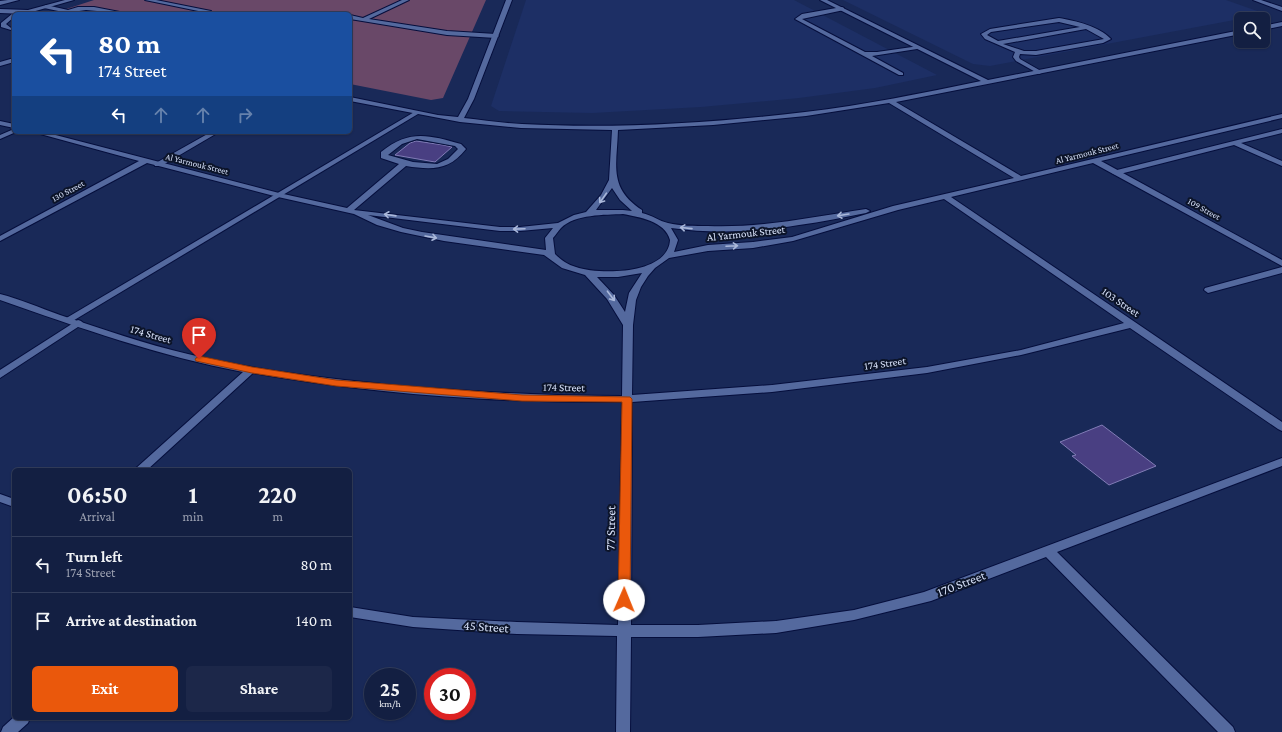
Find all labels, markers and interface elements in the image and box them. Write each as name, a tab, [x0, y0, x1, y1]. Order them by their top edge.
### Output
map controls	[1234, 12, 1270, 48]
button: search	[1234, 12, 1270, 48]
icon: left	[32, 28, 84, 80]
text: 80 m	[98, 28, 160, 59]
text: 174 Street	[98, 61, 166, 81]
icon: left	[108, 104, 130, 126]
icon: ahead	[150, 104, 172, 126]
icon: ahead	[192, 104, 214, 126]
icon: right	[234, 104, 256, 126]
street label: Al Yarmouk Street	[1055, 140, 1120, 166]
street label: Al Yarmouk Street	[165, 151, 230, 177]
street label: 130 Street	[50, 178, 87, 204]
one-way arrow	[599, 192, 607, 203]
street label: 109 Street	[1186, 196, 1223, 222]
one-way arrow	[384, 211, 397, 219]
one-way arrow	[837, 211, 850, 219]
street label: Al Yarmouk Street	[706, 223, 786, 243]
one-way arrow	[680, 224, 693, 232]
one-way arrow	[513, 225, 526, 233]
one-way arrow	[424, 233, 437, 241]
one-way arrow	[725, 242, 738, 249]
street label: 103 Street	[1100, 285, 1142, 319]
one-way arrow	[607, 291, 616, 302]
pin	[182, 318, 216, 359]
street label: 174 Street	[129, 322, 173, 346]
icon: arrive	[188, 324, 210, 346]
street label: 174 Street	[863, 354, 907, 372]
street label: 174 Street	[543, 381, 585, 393]
text: 06:50	[67, 481, 128, 508]
text: 1	[188, 481, 197, 508]
text: 220	[258, 481, 297, 508]
street label: 77 Street	[603, 505, 618, 551]
text: Arrival	[80, 509, 115, 524]
text: min	[183, 509, 203, 524]
text: m	[272, 509, 283, 524]
text: Turn left	[66, 549, 122, 565]
icon: left	[32, 554, 54, 576]
text: 80 m	[301, 557, 332, 573]
text: 174 Street	[66, 565, 115, 580]
street label: 170 Street	[935, 567, 988, 599]
position arrow	[603, 579, 645, 621]
icon: arrive	[32, 610, 54, 632]
text: Arrive at destination	[66, 613, 197, 629]
text: 140 m	[296, 613, 332, 629]
street label: 45 Street	[463, 617, 510, 636]
button: Exit	[32, 666, 178, 712]
button: Share	[186, 666, 332, 712]
speed limit sign: 30	[424, 668, 476, 720]
text: 25	[380, 678, 400, 700]
text: km/h	[379, 698, 401, 709]

